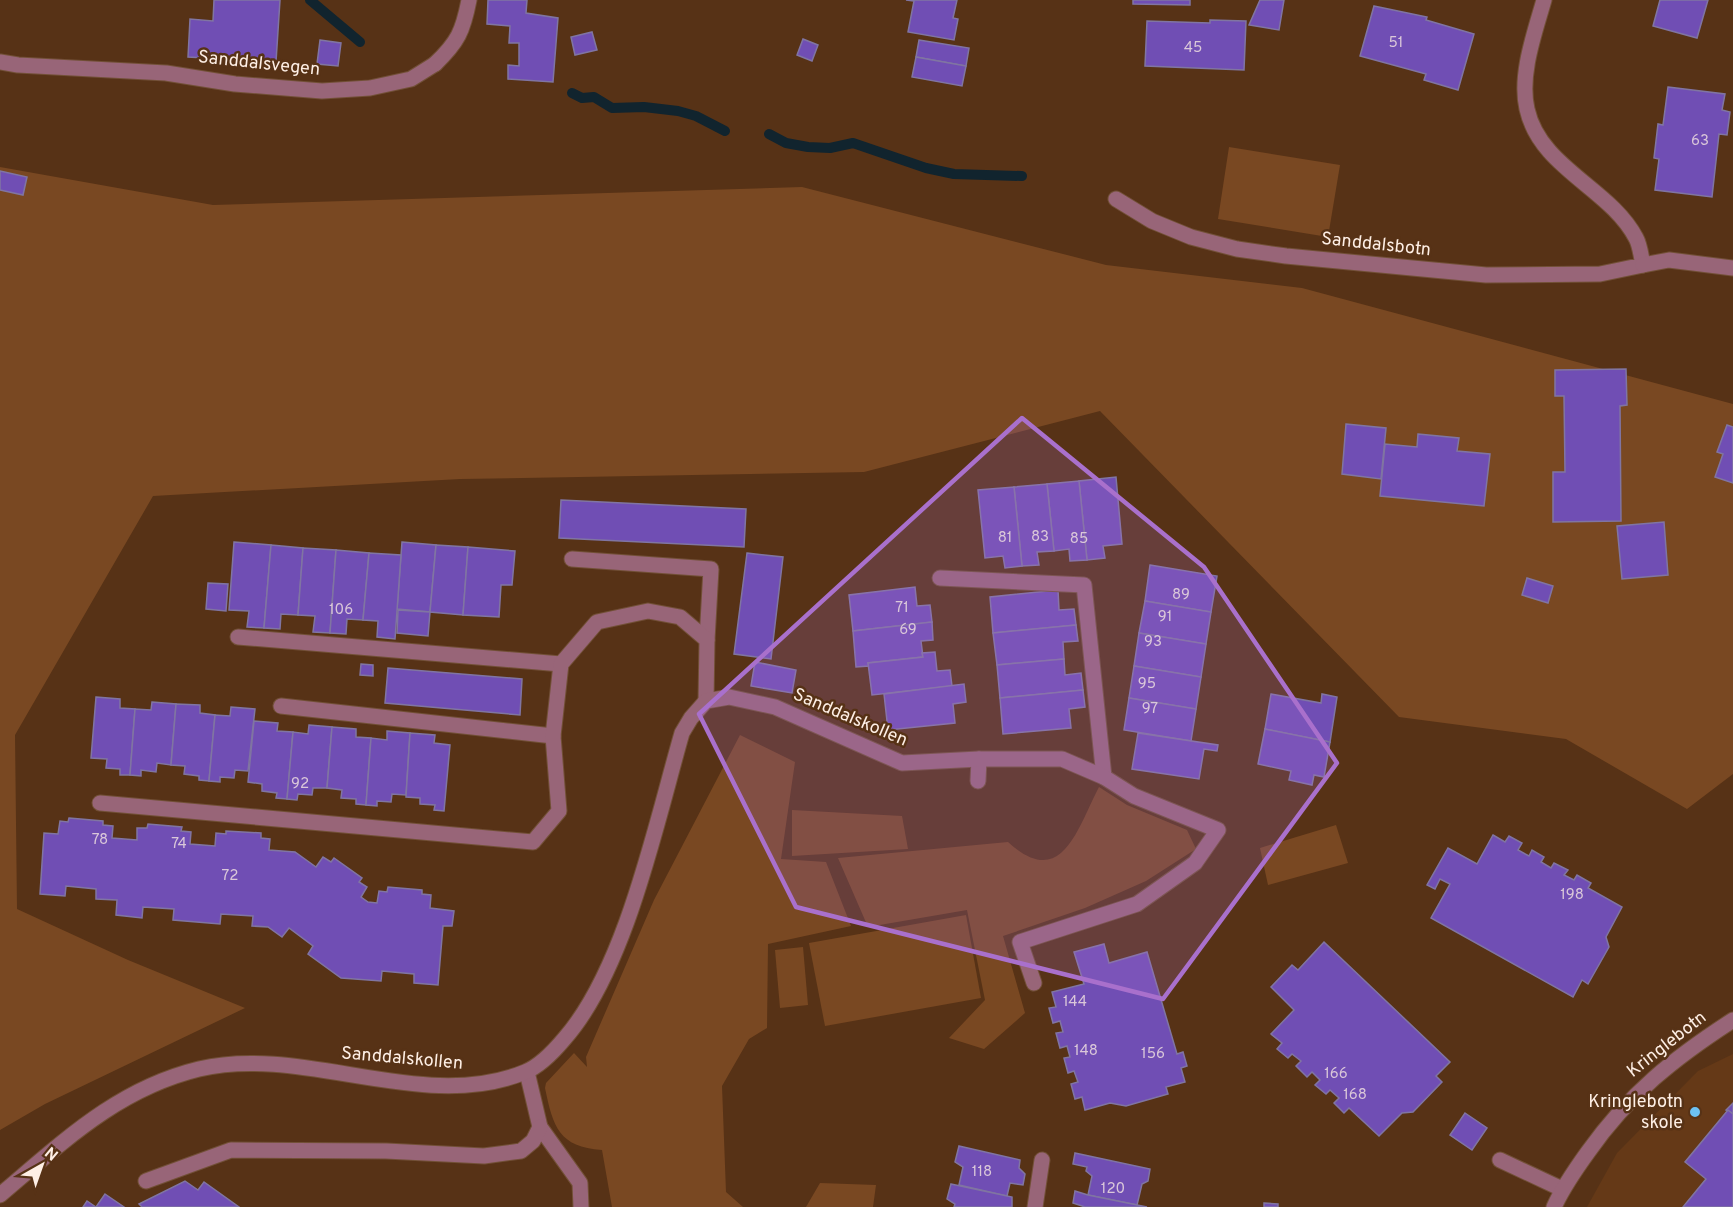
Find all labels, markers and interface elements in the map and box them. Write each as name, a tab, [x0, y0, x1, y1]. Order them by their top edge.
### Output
house number: 51	[1389, 34, 1403, 53]
house number: 45	[1184, 39, 1202, 58]
street label: Sanddalsvegen	[197, 46, 321, 82]
house number: 63	[1691, 132, 1709, 151]
street label: Sanddalsbotn	[1320, 228, 1432, 262]
house number: 83	[1031, 528, 1049, 547]
house number: 81	[998, 529, 1012, 548]
house number: 85	[1070, 530, 1088, 549]
house number: 89	[1172, 586, 1190, 605]
house number: 71	[895, 599, 909, 618]
house number: 106	[329, 601, 353, 620]
house number: 91	[1158, 608, 1172, 627]
house number: 69	[899, 621, 917, 640]
house number: 93	[1144, 633, 1162, 652]
house number: 95	[1138, 675, 1156, 694]
street label: Sanddalskollen	[789, 684, 911, 752]
house number: 97	[1142, 700, 1158, 719]
house number: 92	[291, 775, 309, 794]
house number: 78	[92, 831, 108, 850]
house number: 74	[171, 835, 187, 854]
house number: 72	[222, 867, 238, 886]
house number: 198	[1560, 886, 1584, 905]
house number: 144	[1063, 993, 1087, 1012]
street label: Kringlebotn	[1623, 1007, 1711, 1083]
street label: Sanddalskollen	[340, 1042, 464, 1076]
house number: 148	[1074, 1042, 1098, 1061]
house number: 156	[1141, 1045, 1165, 1064]
house number: 166	[1324, 1065, 1348, 1084]
house number: 168	[1343, 1086, 1367, 1105]
place label: Kringlebotn skole	[1588, 1091, 1683, 1135]
marker: Kringlebotn skole	[1688, 1105, 1702, 1119]
north arrow	[12, 1135, 72, 1195]
text: N	[40, 1144, 61, 1166]
house number: 118	[972, 1163, 992, 1182]
house number: 120	[1101, 1180, 1125, 1199]

